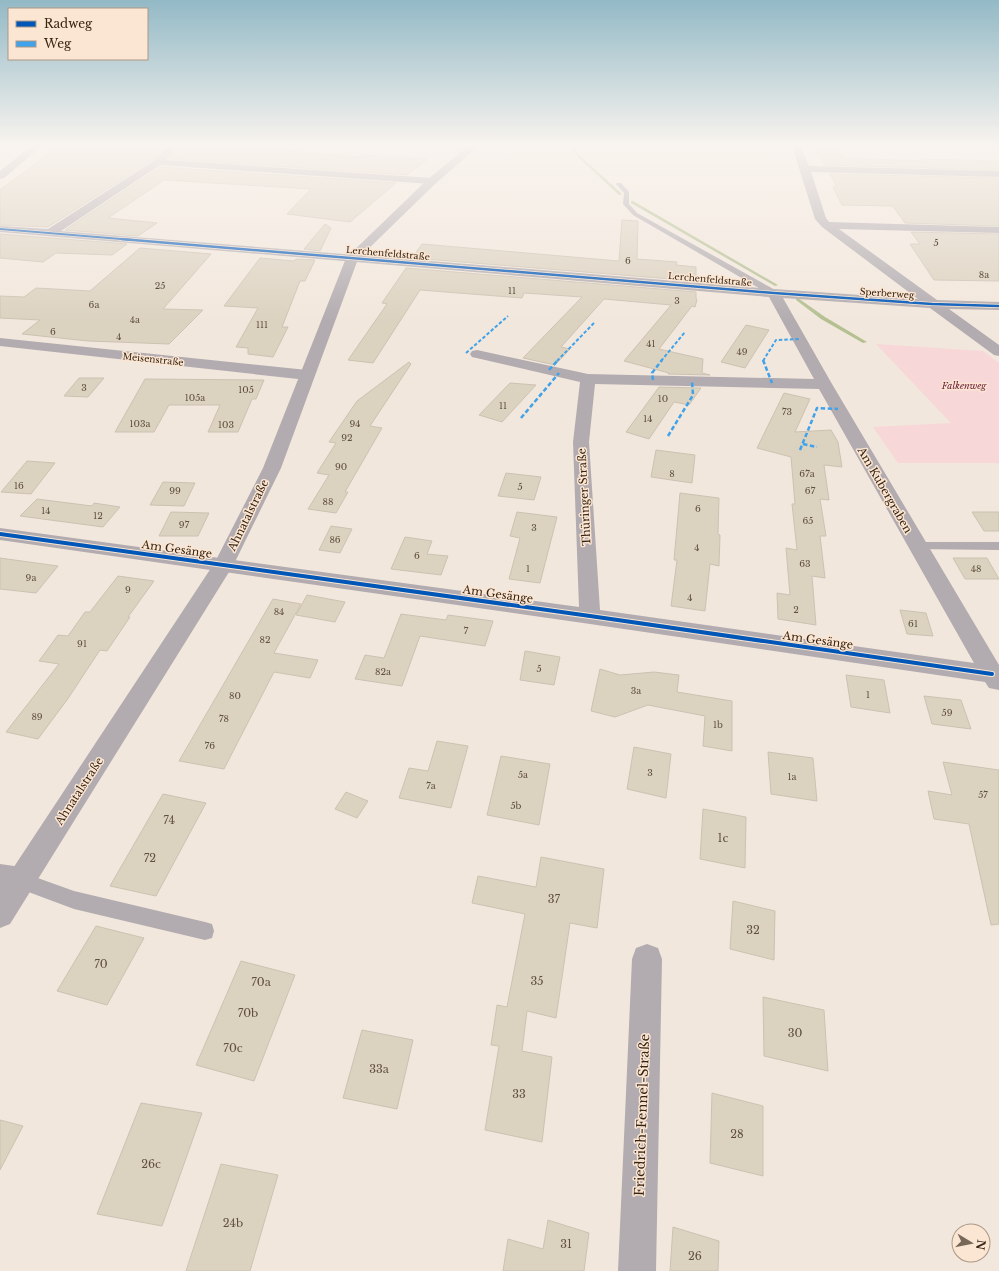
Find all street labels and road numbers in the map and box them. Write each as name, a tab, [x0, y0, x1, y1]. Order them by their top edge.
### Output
street label: Lerchenfeldstraße	[346, 244, 430, 262]
street label: Lerchenfeldstraße	[668, 270, 752, 288]
street label: Sperberweg	[859, 286, 915, 300]
street label: Meisenstraße	[122, 350, 184, 368]
street label: Am Kubergraben	[854, 444, 916, 536]
street label: Thüringer Straße	[574, 448, 594, 546]
street label: Ahnatalstraße	[224, 477, 271, 554]
street label: Am Gesänge	[140, 537, 213, 561]
street label: Am Gesänge	[461, 582, 534, 606]
street label: Am Gesänge	[781, 628, 854, 652]
street label: Ahnatalstraße	[51, 755, 106, 828]
street label: Friedrich-Fennel-Straße	[631, 1034, 653, 1196]

